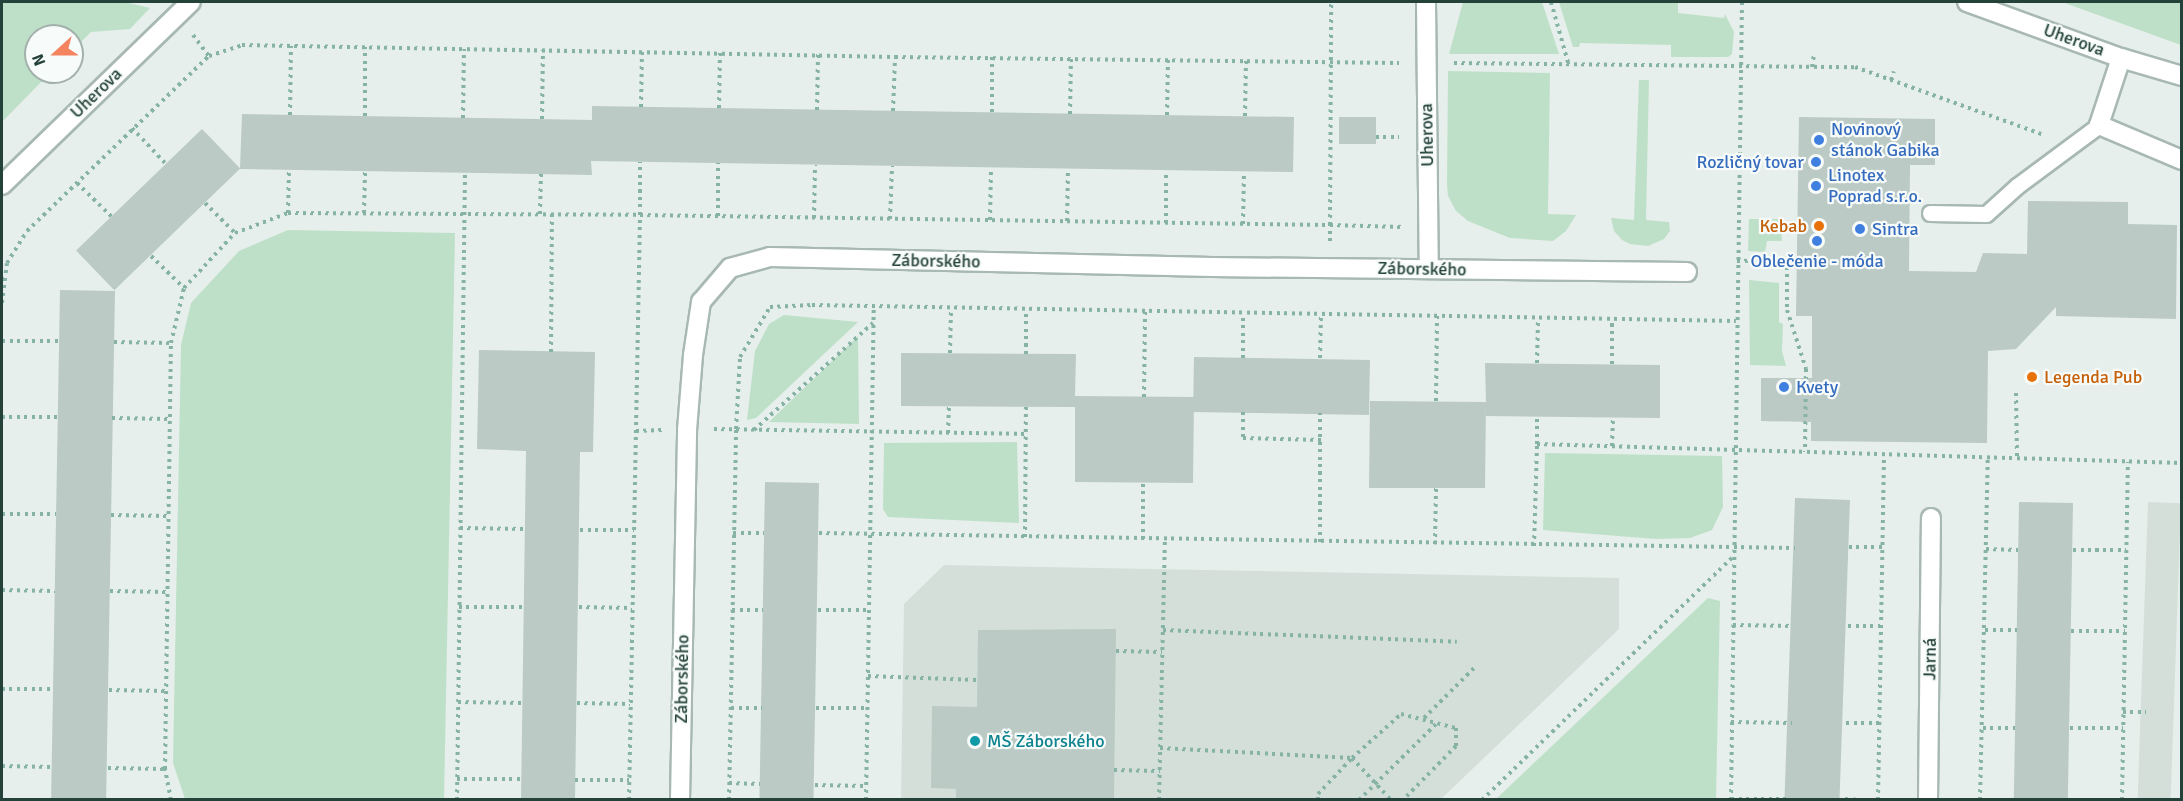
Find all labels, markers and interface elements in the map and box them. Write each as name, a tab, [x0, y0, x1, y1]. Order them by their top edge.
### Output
street label: Uherova	[2040, 19, 2108, 61]
north arrow	[24, 24, 84, 84]
text: N	[28, 51, 50, 69]
street label: Uherova	[66, 63, 126, 123]
street label: Uherova	[1416, 103, 1438, 167]
place label: Novinový stánok Gabika	[1831, 119, 1940, 162]
marker: Novinový stánok Gabika	[1812, 133, 1826, 147]
place label: Rozličný tovar	[1697, 151, 1804, 173]
marker: Rozličný tovar	[1809, 155, 1823, 169]
place label: Linotex Poprad s.r.o.	[1828, 165, 1922, 207]
marker: Linotex Poprad s.r.o.	[1809, 179, 1823, 193]
place label: Kebab	[1759, 215, 1807, 237]
place label: Sintra	[1872, 218, 1919, 240]
marker: Kebab	[1812, 219, 1826, 233]
marker: Sintra	[1853, 222, 1867, 236]
marker: Oblečenie - móda	[1810, 234, 1824, 248]
street label: Záborského	[891, 249, 981, 273]
place label: Oblečenie - móda	[1750, 250, 1884, 272]
street label: Záborského	[1377, 257, 1467, 281]
place label: Legenda Pub	[2044, 366, 2142, 388]
marker: Legenda Pub	[2025, 370, 2039, 384]
place label: Kvety	[1796, 376, 1838, 398]
marker: Kvety	[1777, 380, 1791, 394]
street label: Záborského	[670, 634, 694, 724]
street label: Jarná	[1919, 638, 1941, 680]
place label: MŠ Záborského	[987, 730, 1105, 752]
marker: MŠ Záborského	[968, 734, 982, 748]

